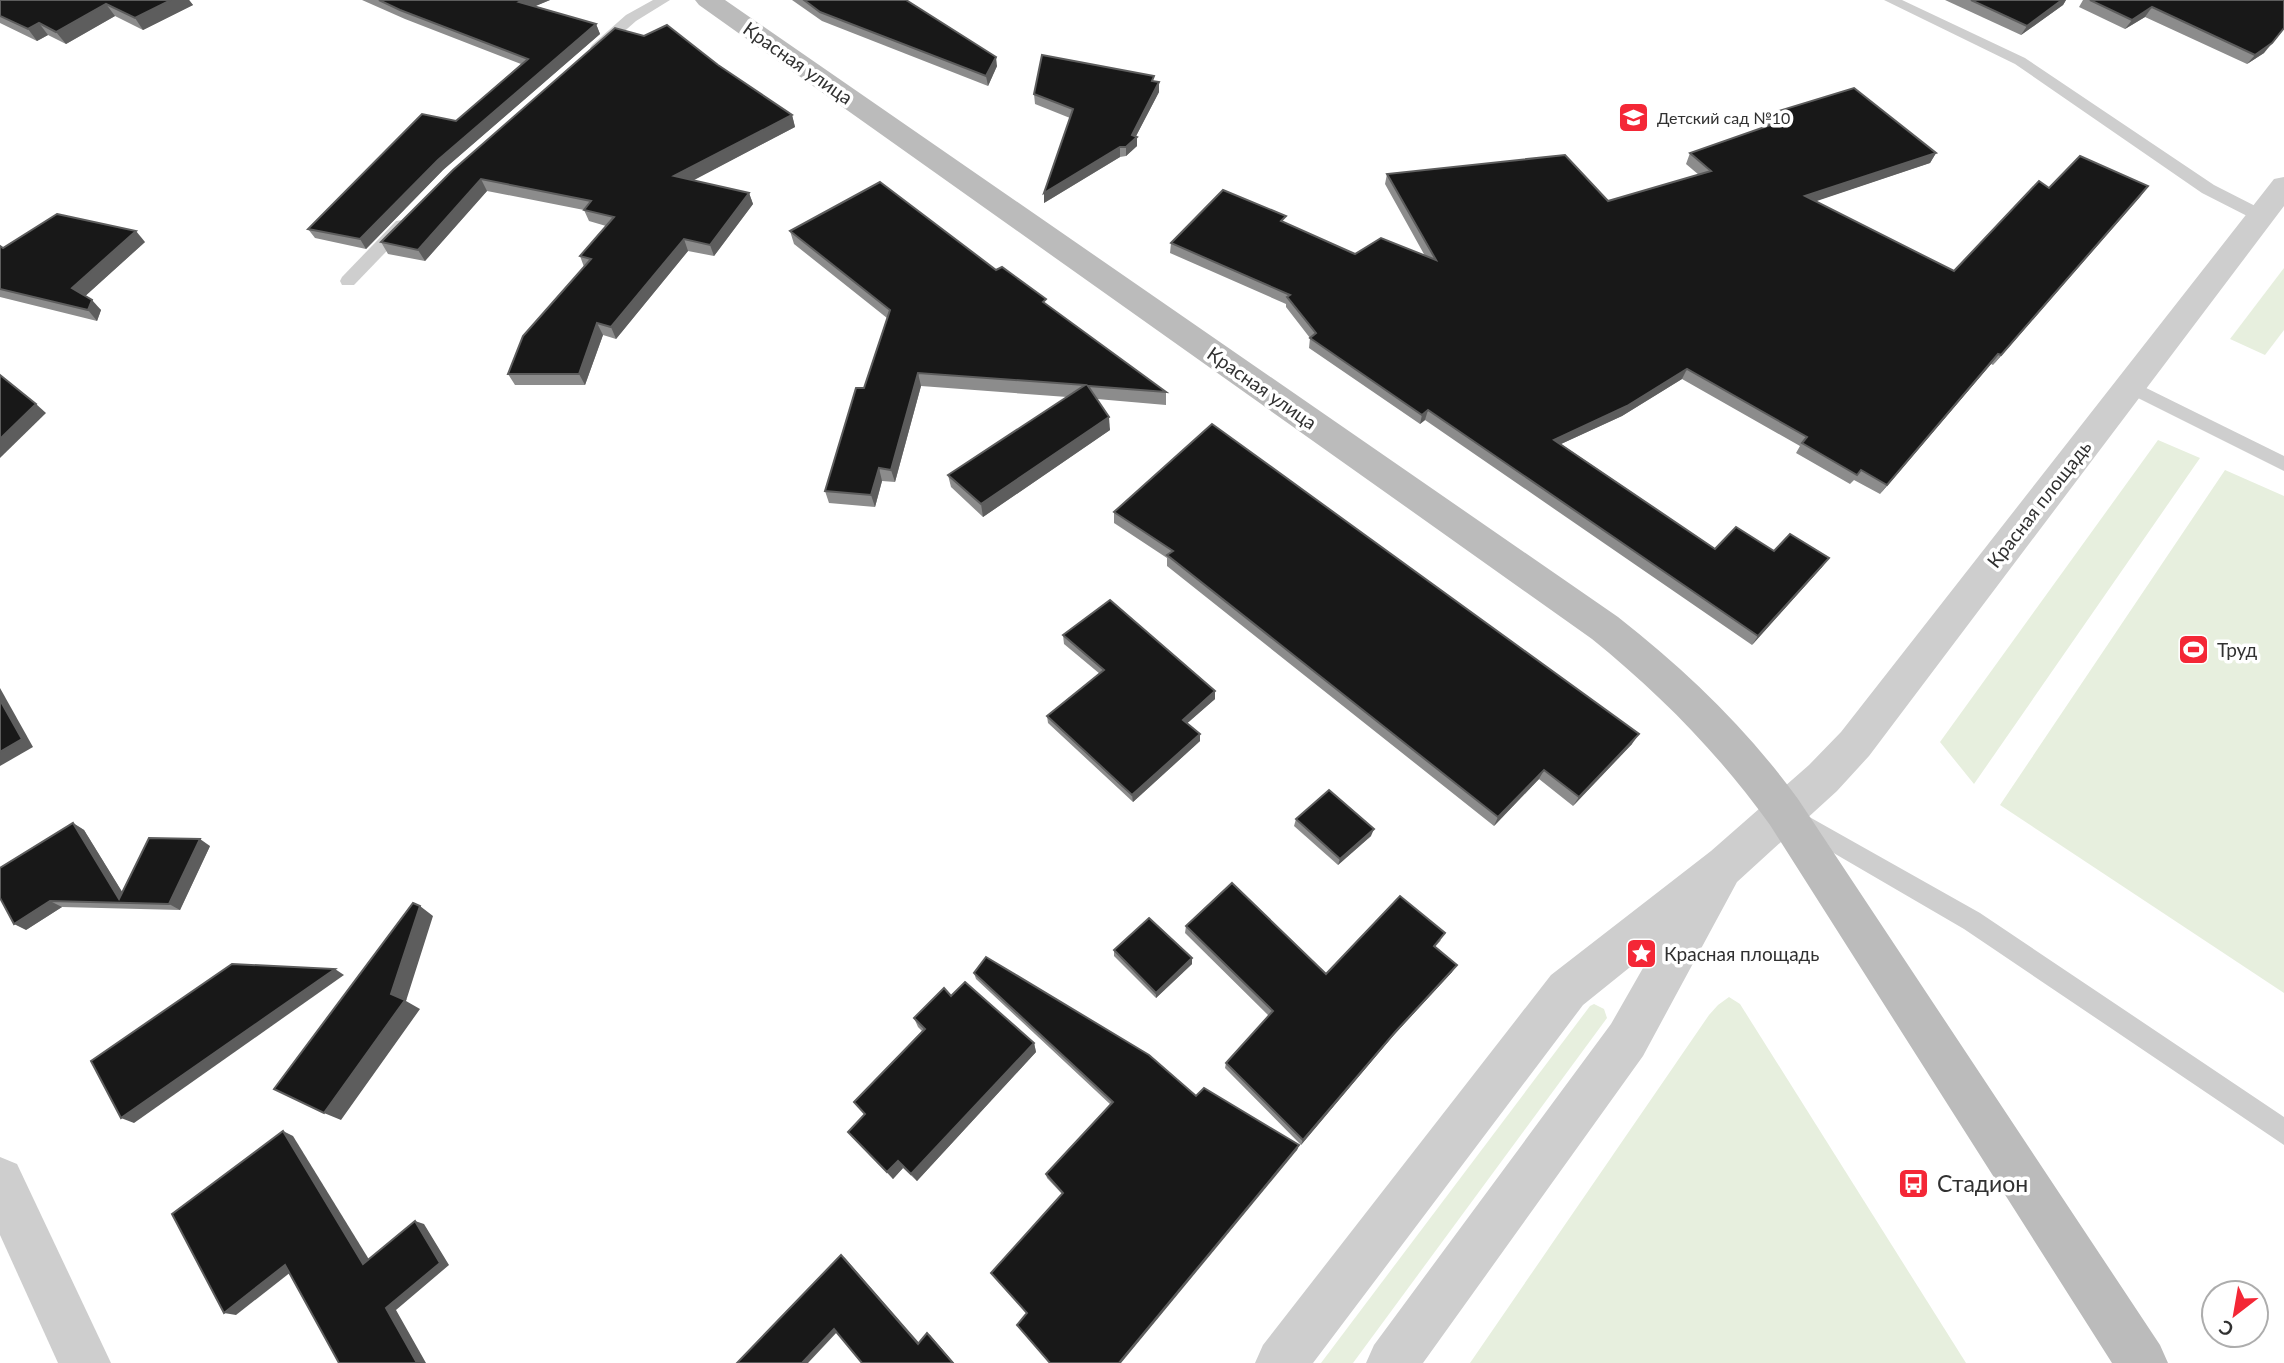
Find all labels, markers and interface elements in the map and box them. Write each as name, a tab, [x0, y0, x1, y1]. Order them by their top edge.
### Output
street label: Красная улица	[739, 16, 857, 109]
school or university icon: Детский сад №10	[1617, 101, 1651, 135]
place label: Детский сад №10	[1657, 108, 1790, 127]
street label: Красная улица	[1203, 341, 1321, 434]
street label: Красная площадь	[1982, 435, 2096, 572]
sports icon: Труд	[2177, 633, 2211, 667]
place label: Труд	[2217, 638, 2257, 661]
place icon: Красная площадь	[1624, 937, 1658, 971]
place label: Красная площадь	[1664, 942, 1819, 965]
bus stop icon: Стадион	[1897, 1167, 1931, 1201]
place label: Стадион	[1937, 1169, 2028, 1197]
north arrow	[2200, 1279, 2270, 1349]
text: С	[2214, 1316, 2237, 1342]

